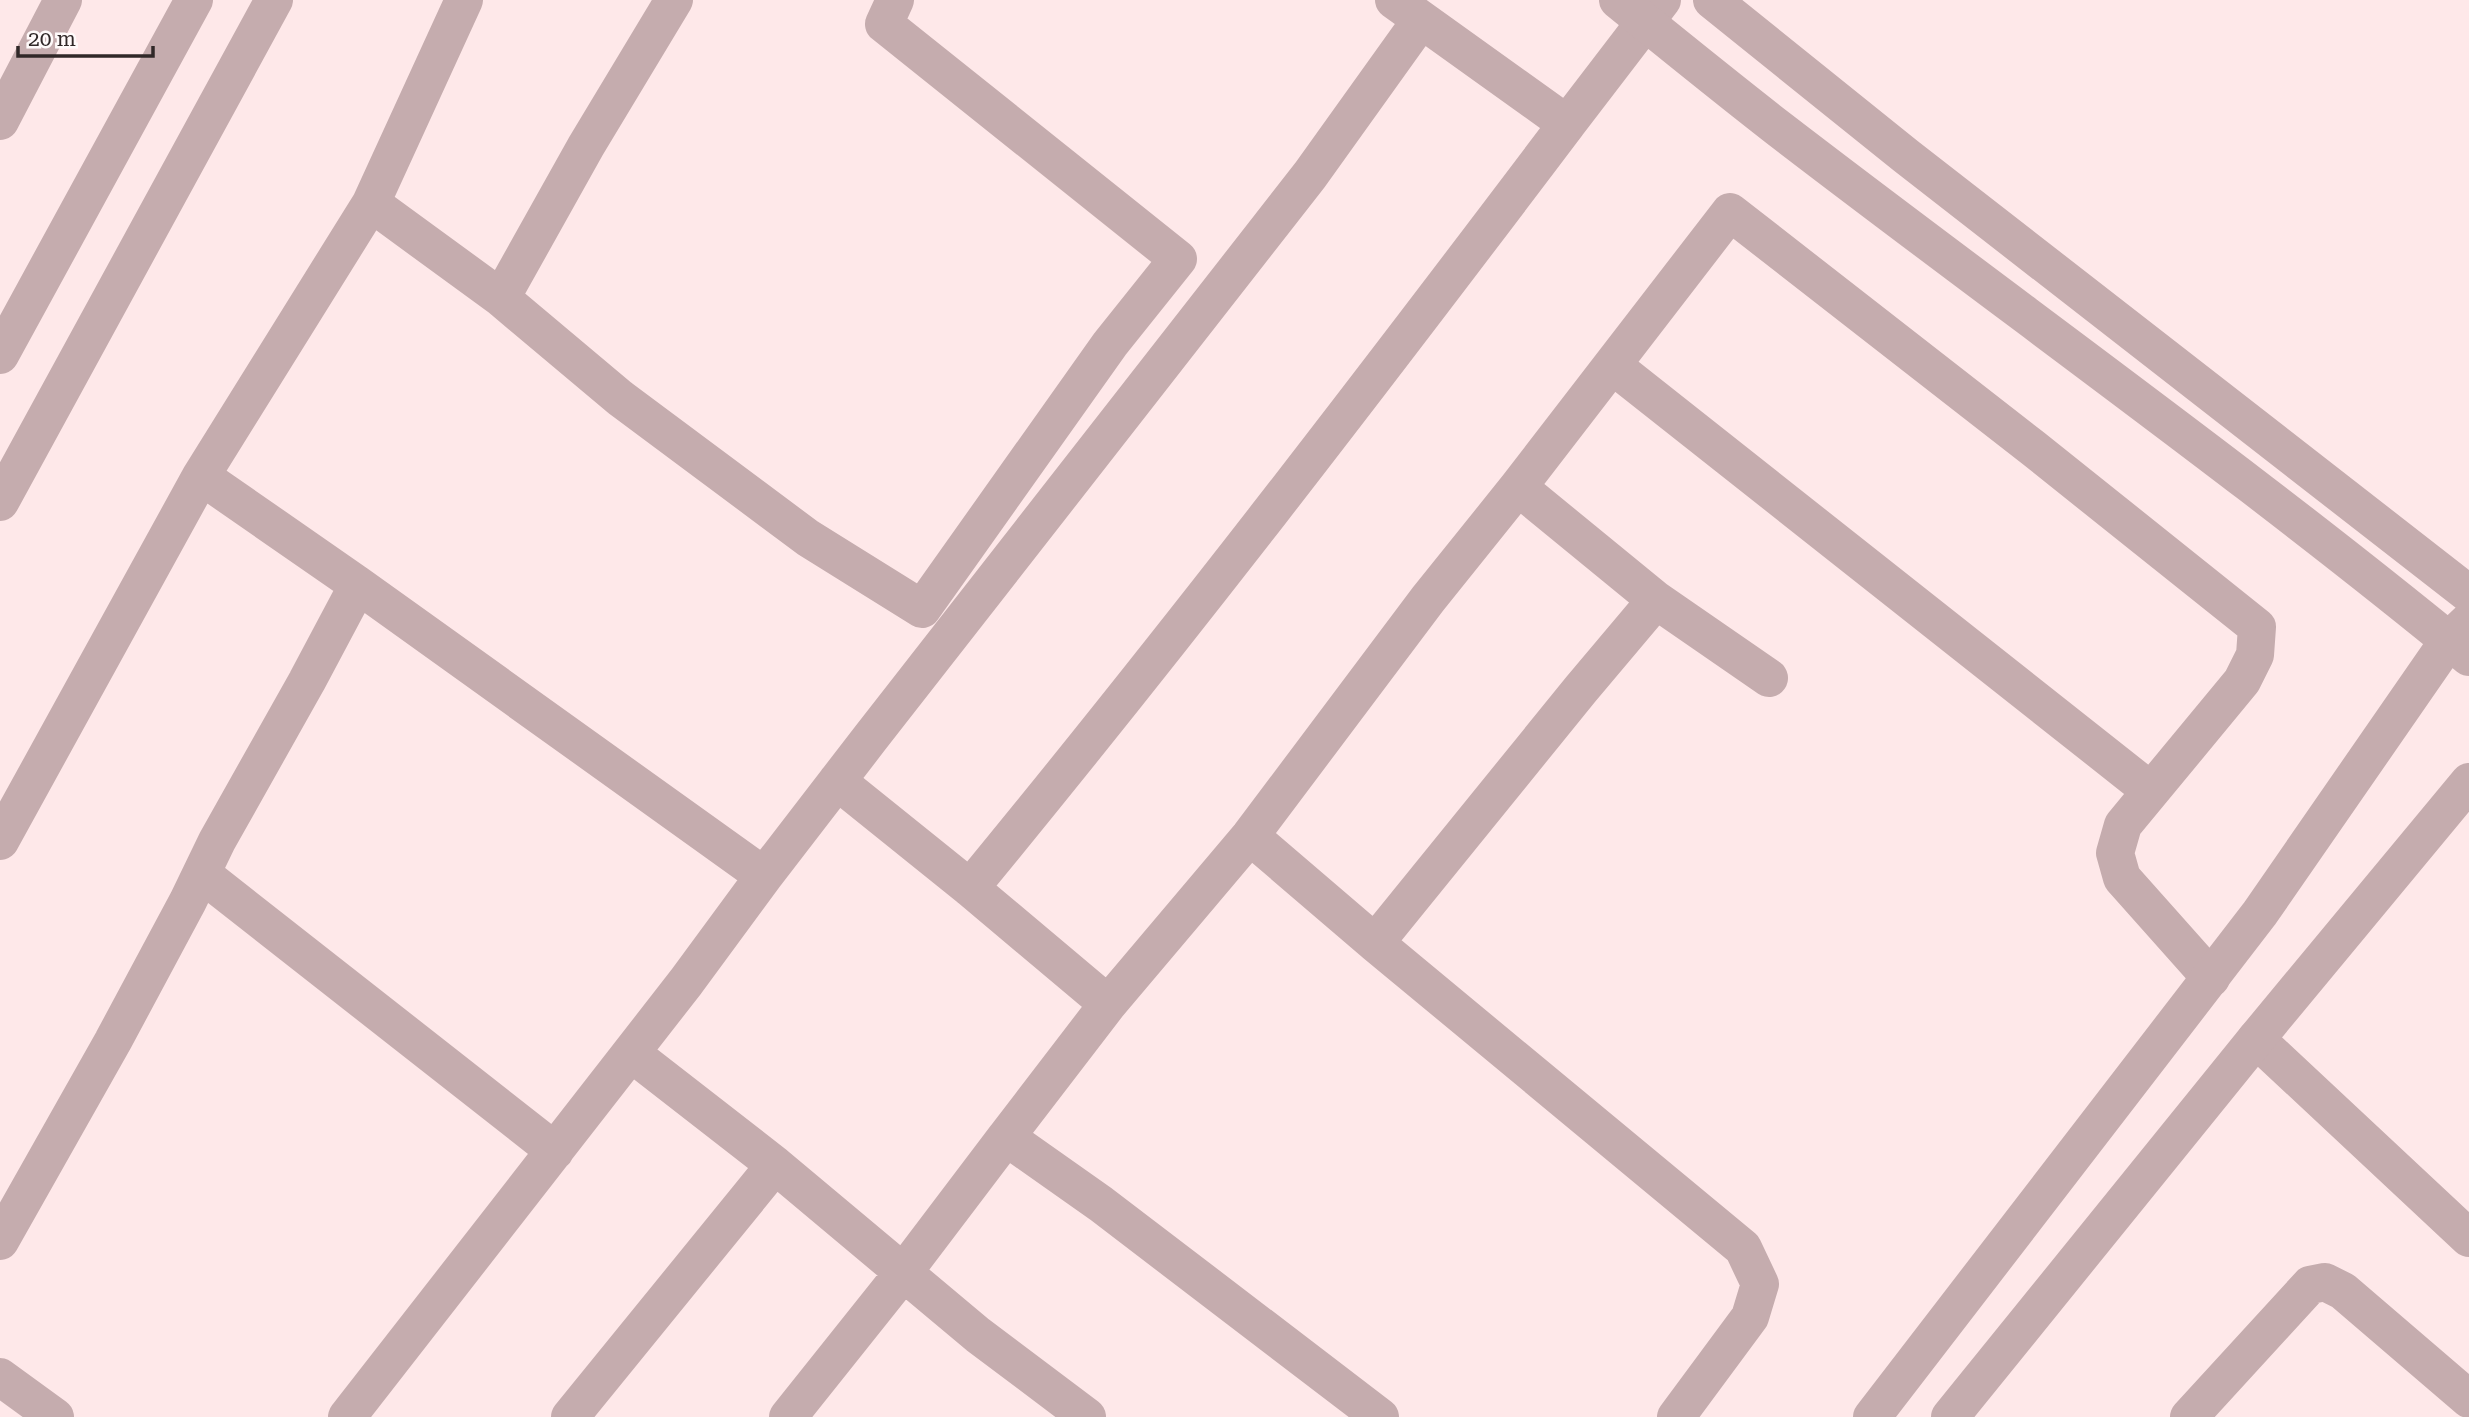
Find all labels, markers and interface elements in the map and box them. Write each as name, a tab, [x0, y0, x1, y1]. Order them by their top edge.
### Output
scale bar	[18, 14, 152, 58]
text: 20 m	[28, 27, 76, 51]

